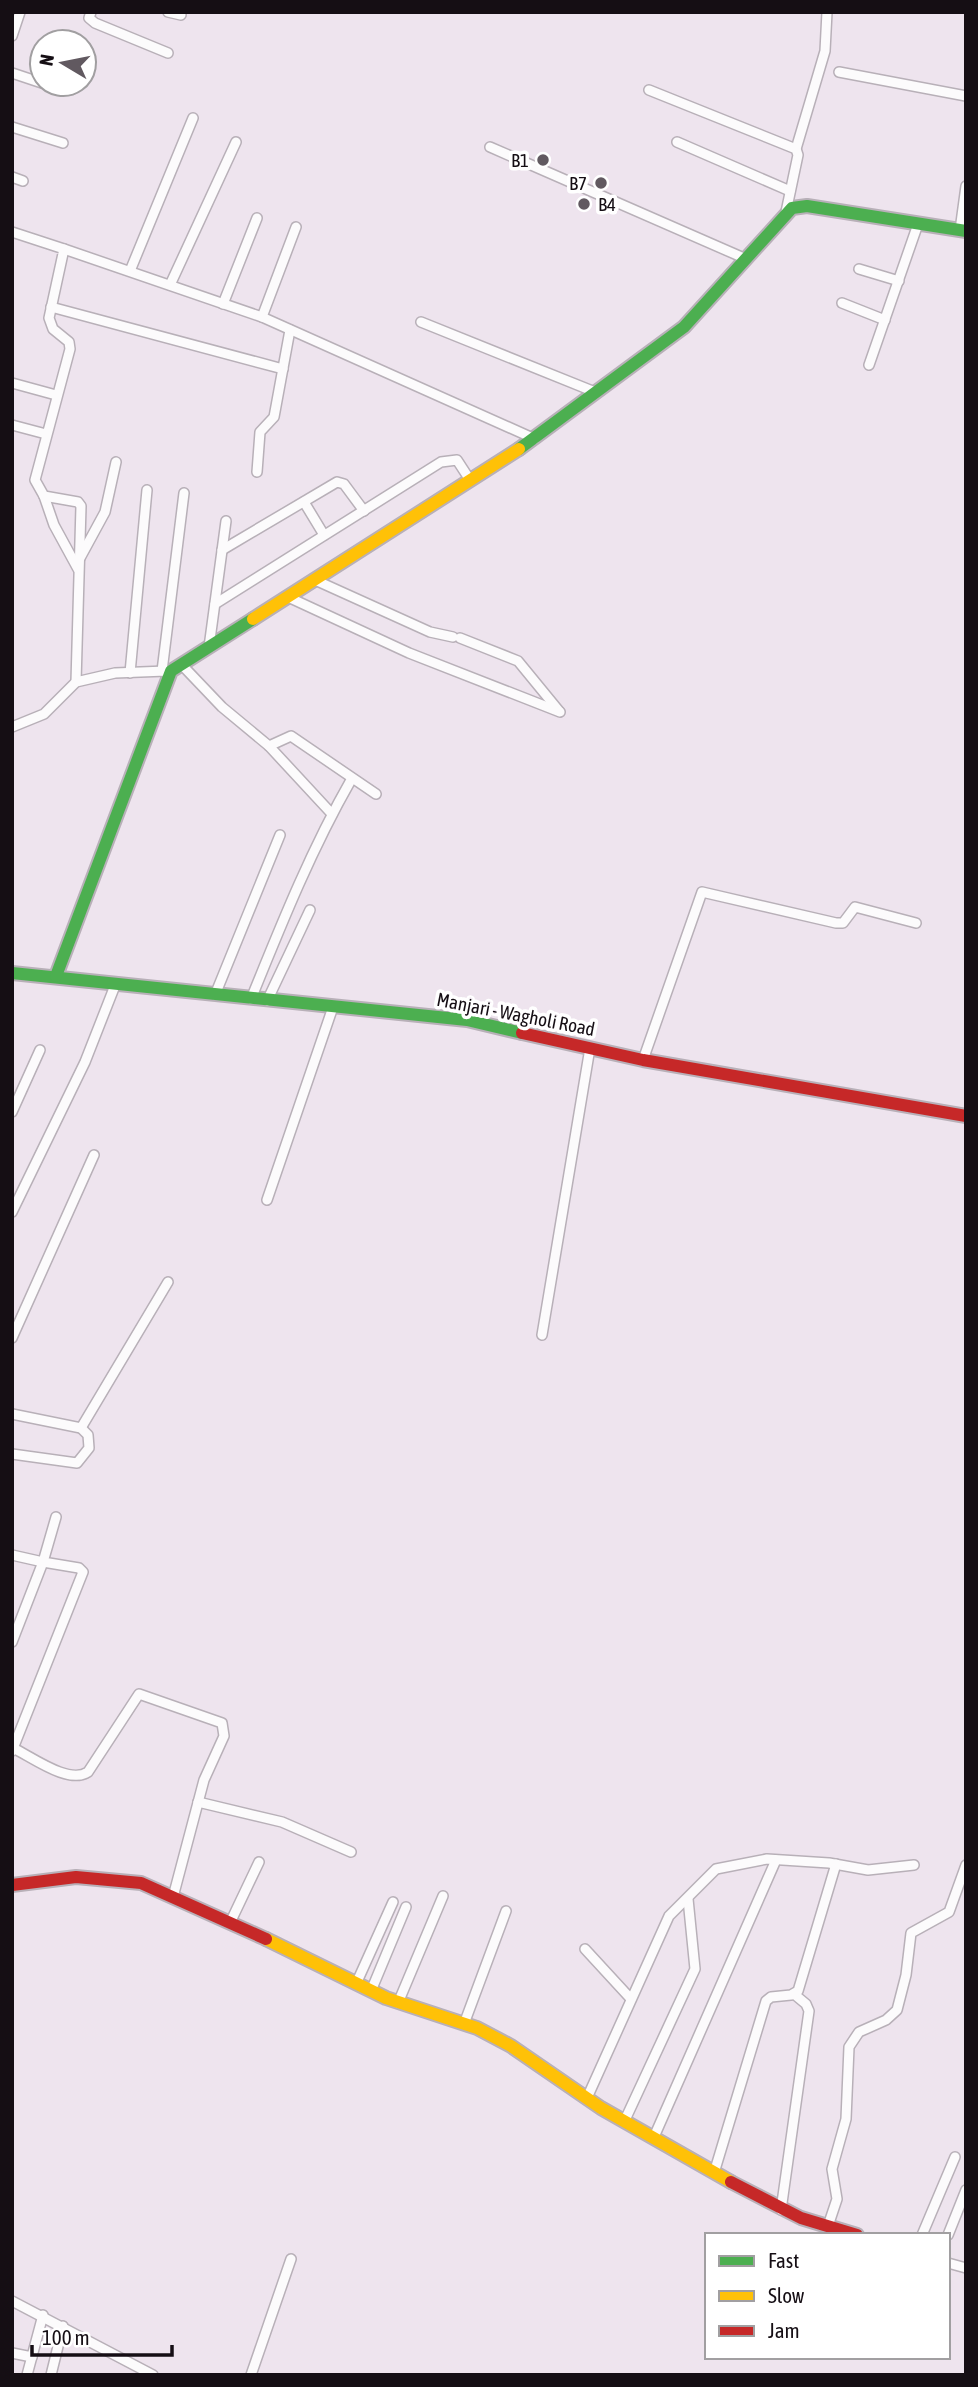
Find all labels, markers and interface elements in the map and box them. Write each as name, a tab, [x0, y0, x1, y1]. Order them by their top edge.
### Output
north arrow	[28, 28, 98, 98]
text: N	[34, 53, 58, 67]
place label: B1	[511, 149, 529, 171]
marker: B1	[535, 152, 551, 168]
place label: B7	[569, 172, 587, 194]
marker: B7	[593, 175, 609, 191]
place label: B4	[598, 193, 616, 215]
marker: B4	[576, 196, 592, 212]
street label: Manjari - Wagholi Road	[435, 988, 597, 1040]
legend	[705, 2233, 950, 2359]
text: Fast	[768, 2248, 799, 2272]
text: Slow	[768, 2283, 805, 2307]
scale bar	[32, 2314, 172, 2358]
text: Jam	[768, 2318, 800, 2342]
text: 100 m	[42, 2325, 90, 2349]

